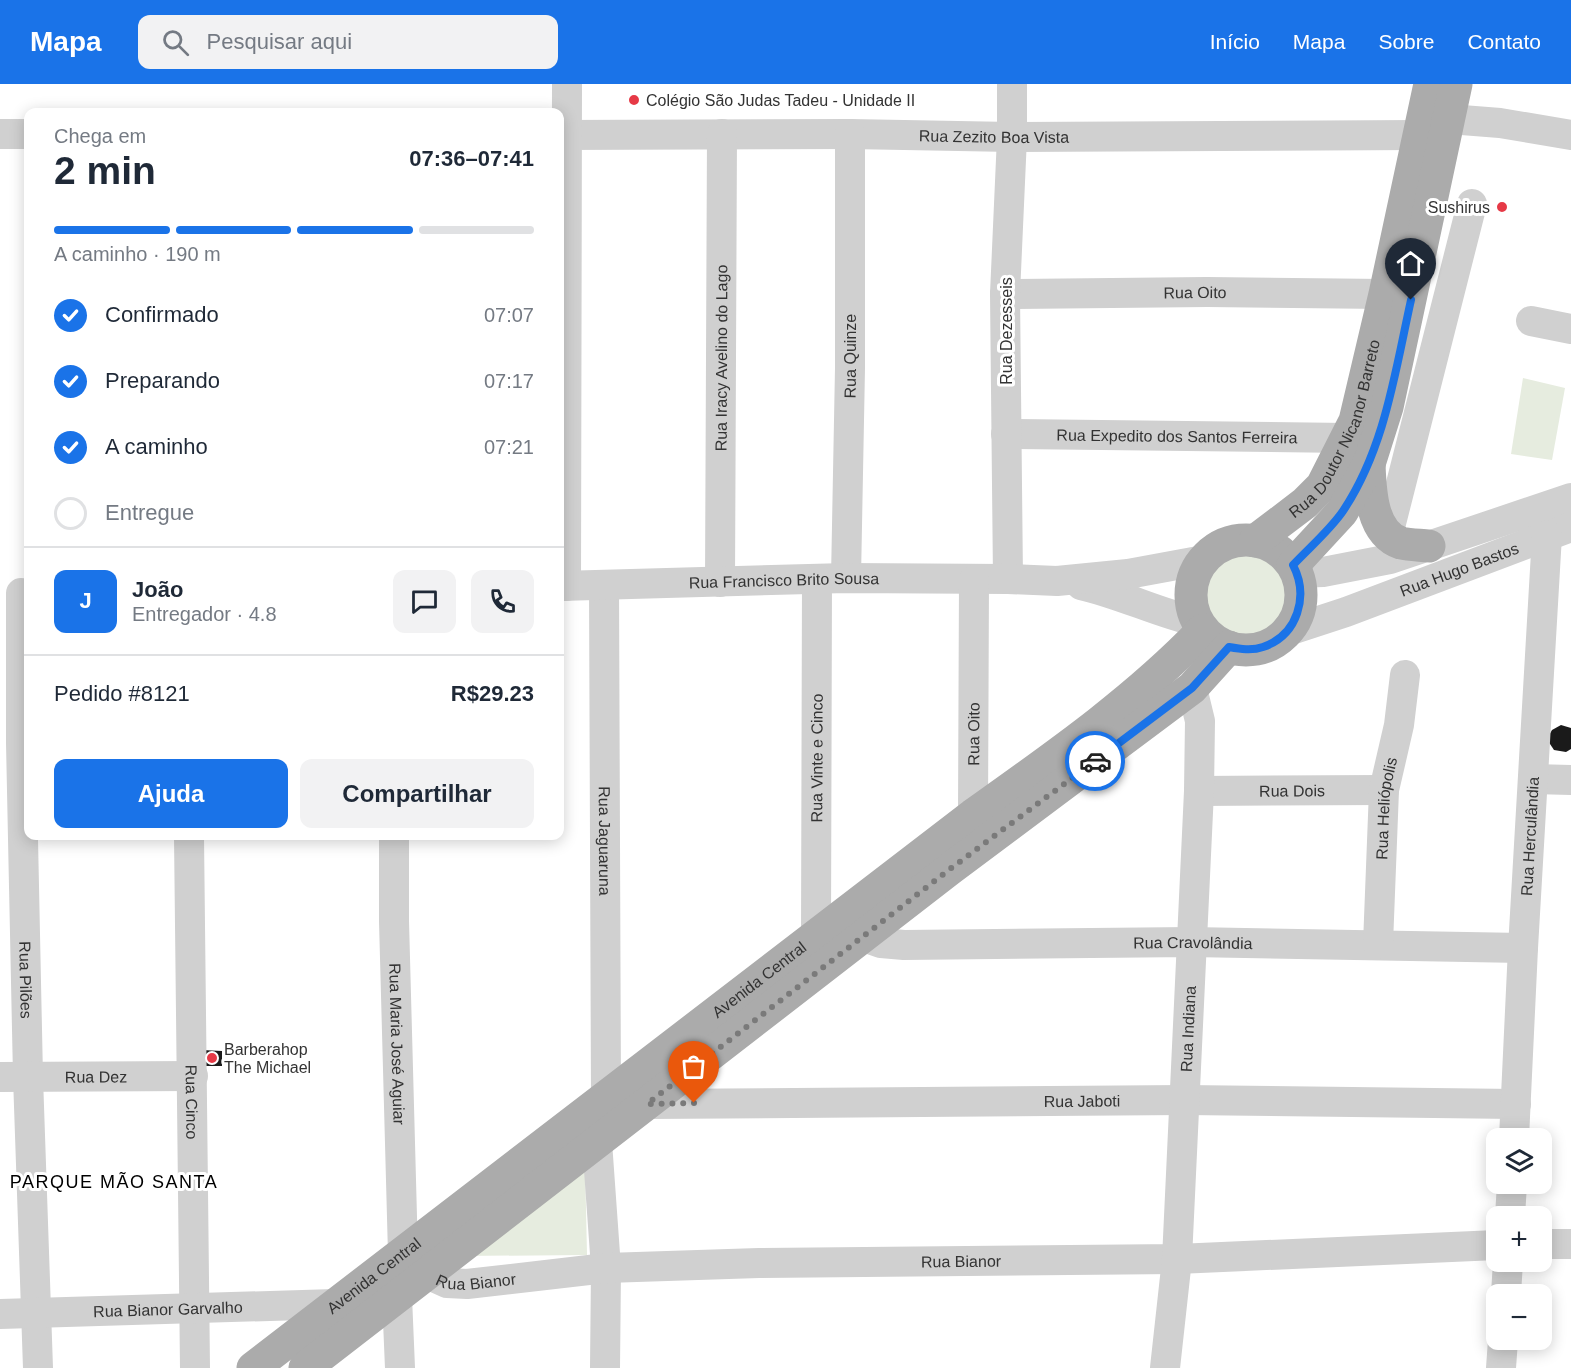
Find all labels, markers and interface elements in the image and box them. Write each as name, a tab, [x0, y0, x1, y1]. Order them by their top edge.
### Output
search box	[138, 15, 558, 69]
text: Mapa	[30, 26, 102, 57]
icon: search	[159, 26, 192, 59]
text: Pesquisar aqui	[207, 29, 352, 54]
text: Início	[1210, 30, 1260, 53]
text: Mapa	[1293, 30, 1345, 53]
text: Sobre	[1378, 30, 1434, 53]
text: Contato	[1467, 30, 1541, 53]
place label: Colégio São Judas Tadeu - Unidade II	[646, 92, 915, 109]
marker: Colégio São Judas Tadeu - Unidade II	[627, 93, 641, 107]
text: Chega em	[54, 125, 146, 147]
street label: Rua Zezito Boa Vista	[919, 127, 1069, 146]
text: 07:36–07:41	[409, 146, 534, 171]
text: 2 min	[54, 149, 156, 192]
place label: Sushirus	[1428, 199, 1490, 216]
marker: Sushirus	[1495, 200, 1509, 214]
pin	[1385, 238, 1436, 300]
text: A caminho · 190 m	[54, 243, 221, 265]
icon: home	[1394, 247, 1427, 280]
street label: Rua Iracy Avelino do Lago	[712, 265, 730, 451]
street label: Rua Dezesseis	[998, 277, 1015, 385]
street label: Rua Oito	[1163, 283, 1227, 301]
icon: check	[54, 299, 87, 332]
text: Confirmado	[105, 302, 219, 327]
text: 07:07	[484, 304, 534, 326]
street label: Rua Quinze	[841, 314, 859, 398]
street label: Rua Doutor Nicanor Barreto	[1285, 338, 1382, 521]
icon: check	[54, 365, 87, 398]
text: Preparando	[105, 368, 220, 393]
text: 07:17	[484, 370, 534, 392]
street label: Rua Expedito dos Santos Ferreira	[1056, 426, 1298, 446]
icon: check	[54, 431, 87, 464]
text: A caminho	[105, 434, 208, 459]
text: 07:21	[484, 436, 534, 458]
text: Entregue	[105, 500, 194, 525]
street label: Rua Hugo Bastos	[1397, 539, 1521, 599]
street label: Rua Francisco Brito Sousa	[688, 569, 879, 591]
button: chat	[393, 570, 456, 633]
button: phone	[471, 570, 534, 633]
text: João	[132, 577, 183, 602]
text: J	[79, 588, 92, 613]
text: Entregador · 4.8	[132, 603, 277, 625]
text: Pedido #8121	[54, 681, 190, 706]
text: R$29.23	[451, 681, 534, 706]
street label: Rua Vinte e Cinco	[808, 693, 825, 822]
street label: Rua Oito	[965, 702, 982, 766]
courier	[1065, 731, 1125, 791]
icon: car	[1079, 745, 1112, 778]
street label: Rua Heliópolis	[1373, 755, 1400, 860]
button: Ajuda	[54, 759, 288, 828]
button: Compartilhar	[300, 759, 534, 828]
street label: Rua Herculândia	[1518, 776, 1541, 896]
street label: Rua Dois	[1259, 782, 1325, 799]
street label: Rua Jaguaruna	[596, 786, 614, 896]
street label: Rua Cravolândia	[1133, 933, 1253, 952]
street label: Avenida Central	[709, 938, 809, 1021]
street label: Rua Pilões	[17, 941, 35, 1019]
street label: Rua Maria José Aguiar	[387, 963, 408, 1126]
street label: Rua Indiana	[1177, 985, 1198, 1072]
place label: Barberahop The Michael	[224, 1041, 311, 1076]
pin	[668, 1041, 719, 1103]
icon: bag	[677, 1050, 710, 1083]
marker: Barberahop The Michael	[205, 1051, 219, 1065]
street label: Rua Cinco	[183, 1065, 201, 1140]
street label: Rua Dez	[65, 1068, 127, 1085]
street label: Rua Jaboti	[1044, 1092, 1120, 1110]
map controls	[1486, 1128, 1552, 1350]
button: layers	[1486, 1128, 1552, 1194]
district label: PARQUE MÃO SANTA	[10, 1171, 218, 1192]
button: +	[1486, 1206, 1552, 1272]
street label: Avenida Central	[323, 1234, 424, 1317]
street label: Rua Bianor	[921, 1252, 1002, 1270]
street label: Rua Bianor	[433, 1270, 517, 1293]
button: −	[1486, 1284, 1552, 1350]
street label: Rua Bianor Garvalho	[93, 1298, 243, 1320]

